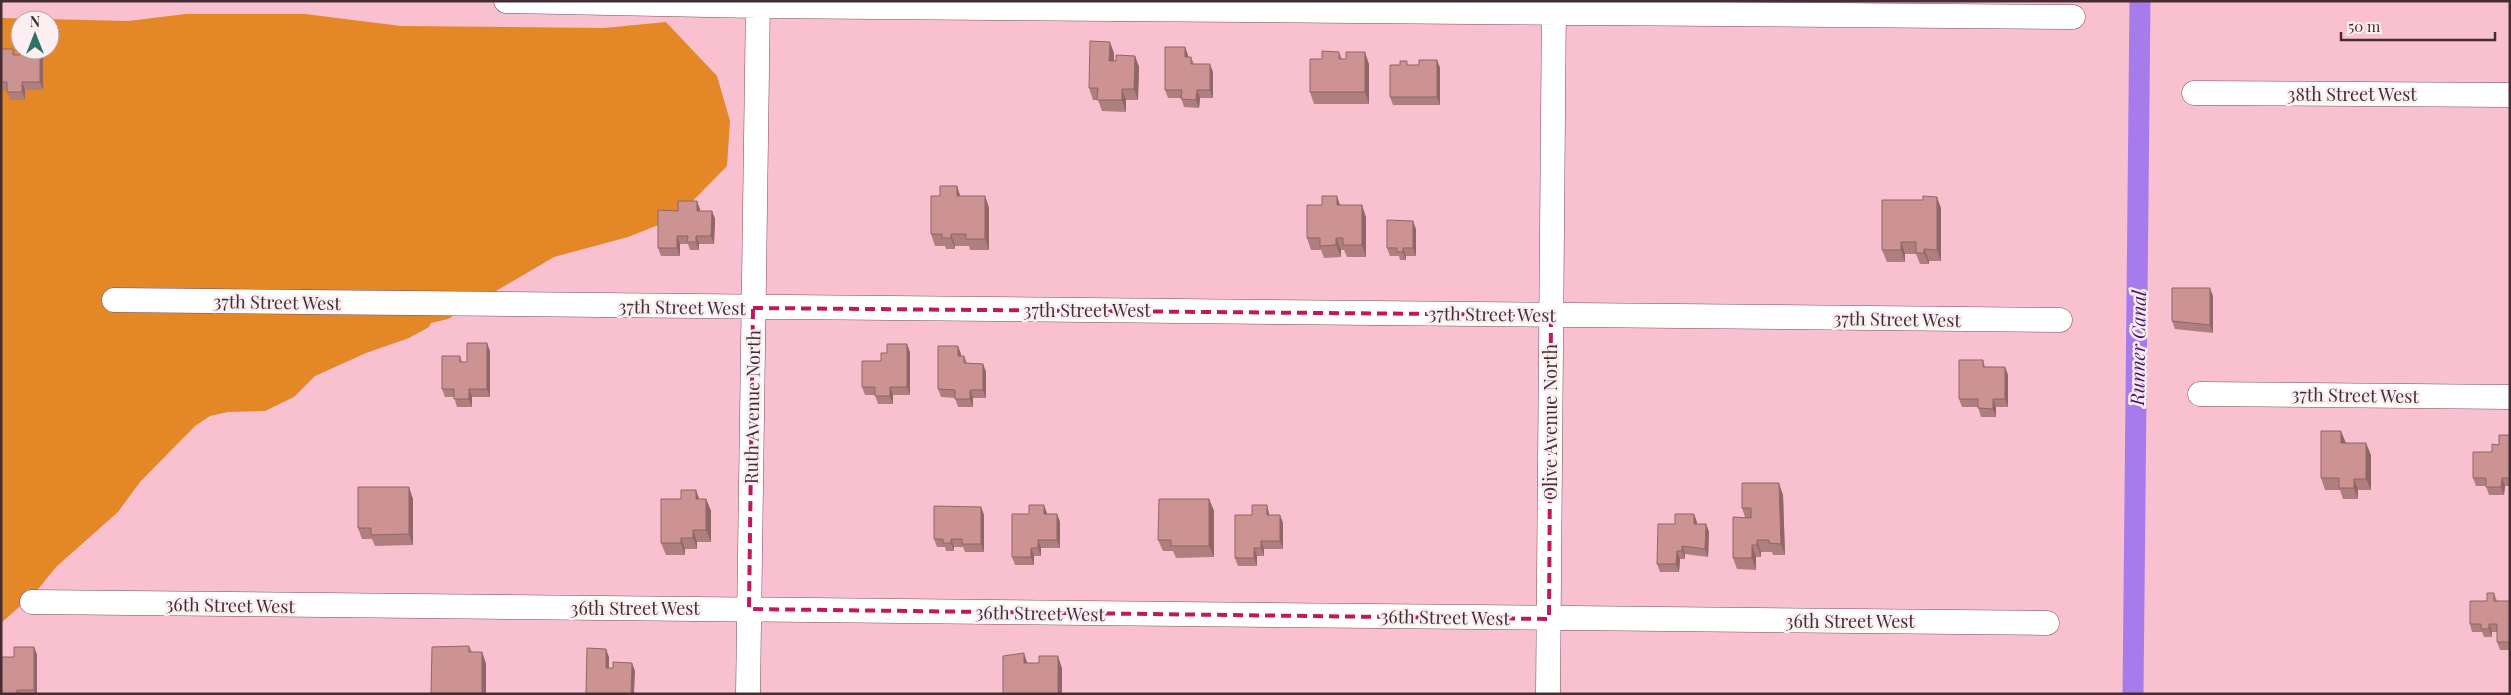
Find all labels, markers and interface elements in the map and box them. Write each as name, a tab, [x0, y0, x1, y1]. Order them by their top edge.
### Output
north arrow	[10, 10, 60, 60]
scale bar	[2341, 10, 2495, 42]
text: N	[30, 12, 40, 31]
text: 50 m	[2348, 16, 2381, 36]
street label: 38th Street West	[2287, 82, 2417, 106]
street label: 37th Street West	[213, 289, 341, 315]
water label: Runner Canal	[2123, 289, 2151, 407]
street label: 37th Street West	[618, 294, 746, 320]
street label: 37th Street West	[1023, 298, 1151, 322]
street label: 37th Street West	[1428, 301, 1556, 327]
street label: 37th Street West	[1833, 306, 1961, 332]
street label: Ruth Avenue North	[739, 329, 765, 484]
street label: Olive Avenue North	[1538, 343, 1562, 500]
street label: 37th Street West	[2291, 382, 2419, 408]
street label: 36th Street West	[165, 592, 295, 618]
street label: 36th Street West	[570, 596, 700, 620]
street label: 36th Street West	[975, 600, 1105, 626]
street label: 36th Street West	[1380, 604, 1510, 630]
street label: 36th Street West	[1785, 609, 1915, 633]

